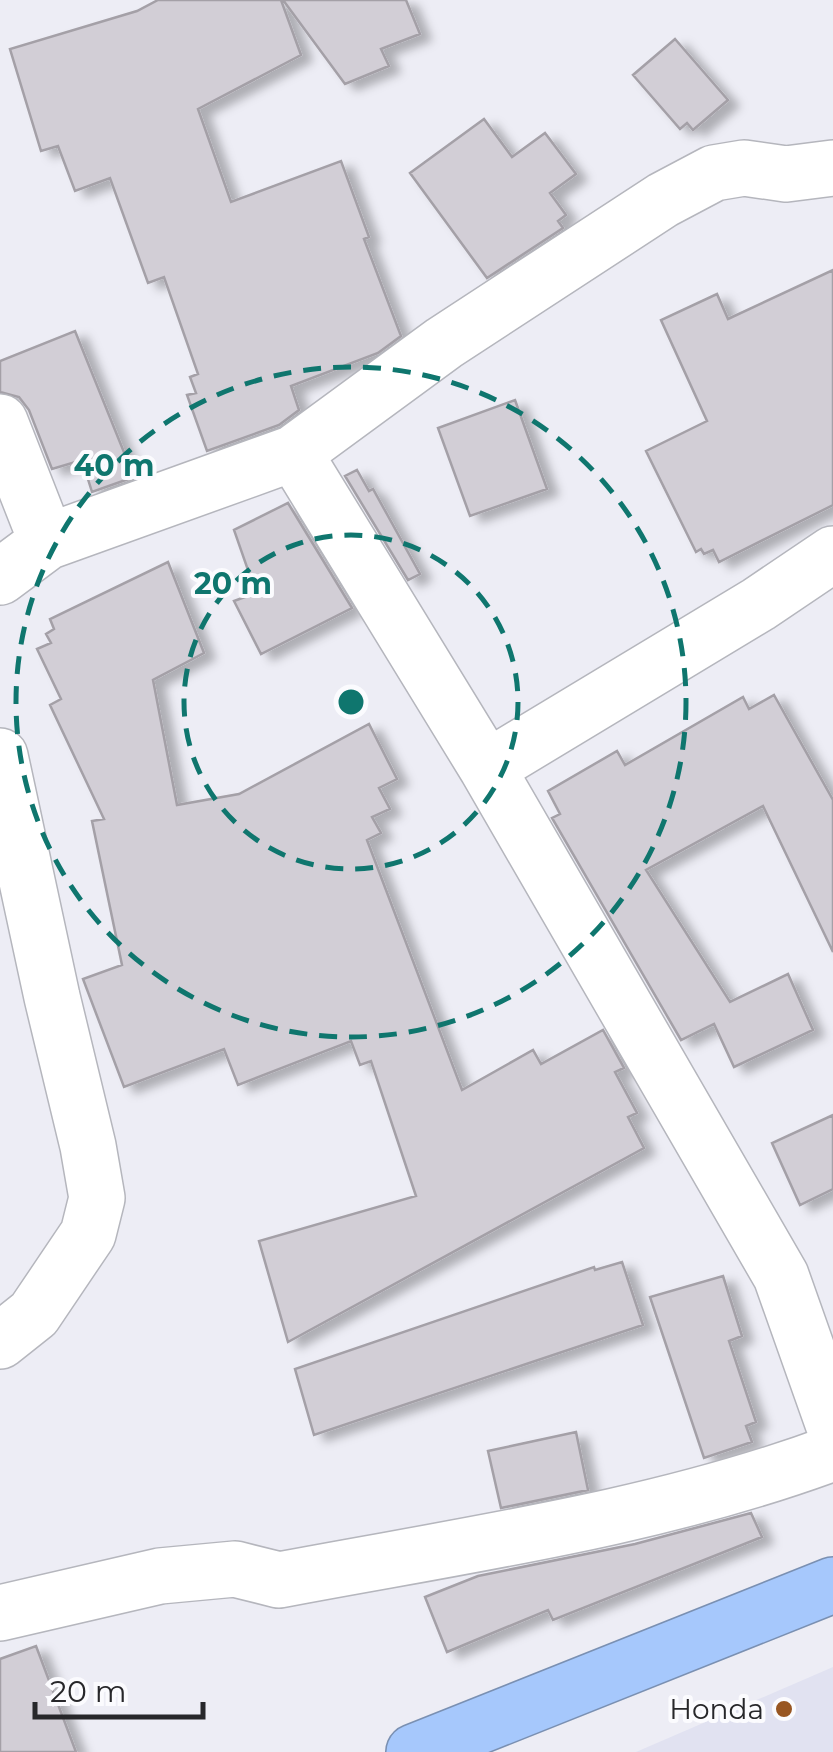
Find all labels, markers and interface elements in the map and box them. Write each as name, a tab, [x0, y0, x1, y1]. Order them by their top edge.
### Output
text: 40 m	[74, 447, 155, 484]
text: 20 m	[194, 565, 272, 602]
centre of rings	[333, 684, 369, 720]
scale bar	[35, 1657, 202, 1719]
text: 20 m	[50, 1673, 127, 1710]
place label: Honda	[669, 1692, 764, 1726]
marker: Honda	[773, 1698, 795, 1720]

